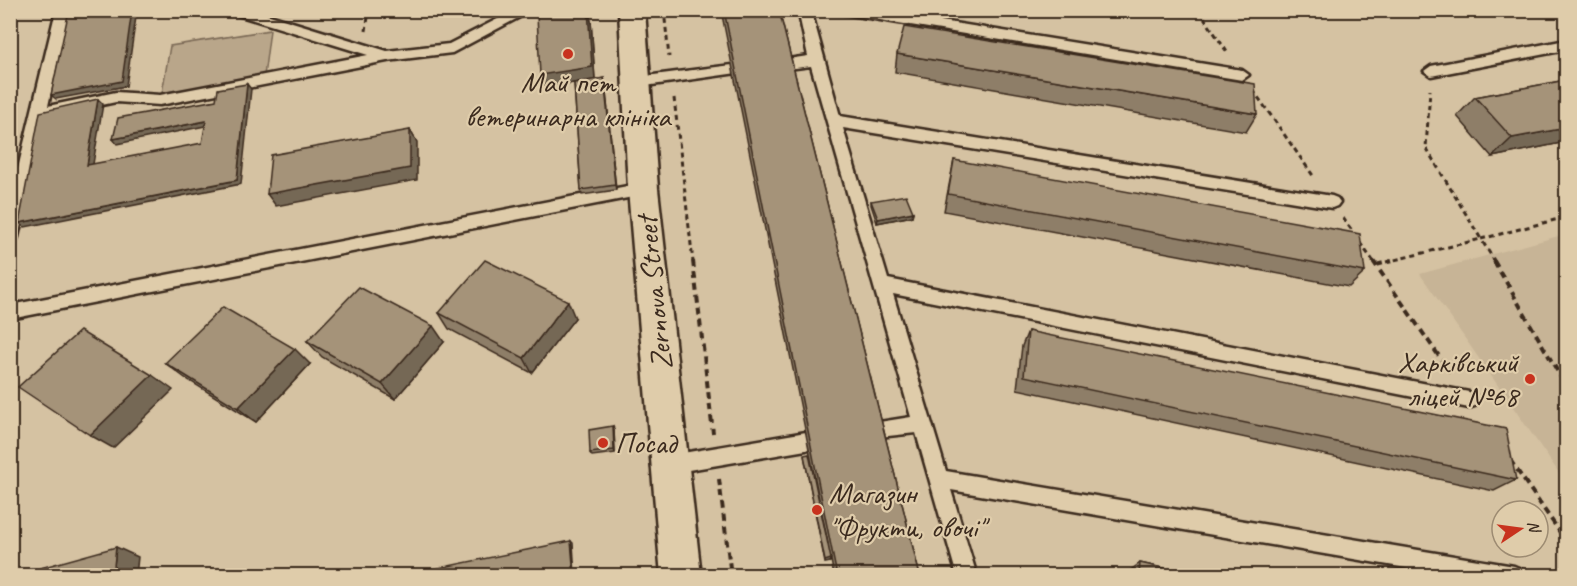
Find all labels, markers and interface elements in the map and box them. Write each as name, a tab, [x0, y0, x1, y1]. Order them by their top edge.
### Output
marker: Май пет ветеринарна клініка	[561, 47, 575, 61]
place label: Май пет ветеринарна клініка	[466, 63, 672, 135]
street label: Zernova Street	[627, 210, 681, 372]
place label: Харківський ліцей №68	[1398, 343, 1520, 415]
marker: Харківський ліцей №68	[1523, 372, 1537, 386]
place label: Посад	[615, 424, 678, 462]
marker: Посад	[596, 436, 610, 450]
place label: Магазин "Фрукти, овочі"	[829, 474, 990, 546]
north arrow	[1490, 499, 1550, 559]
marker: Магазин "Фрукти, овочі"	[810, 503, 824, 517]
text: N	[1523, 519, 1545, 536]

